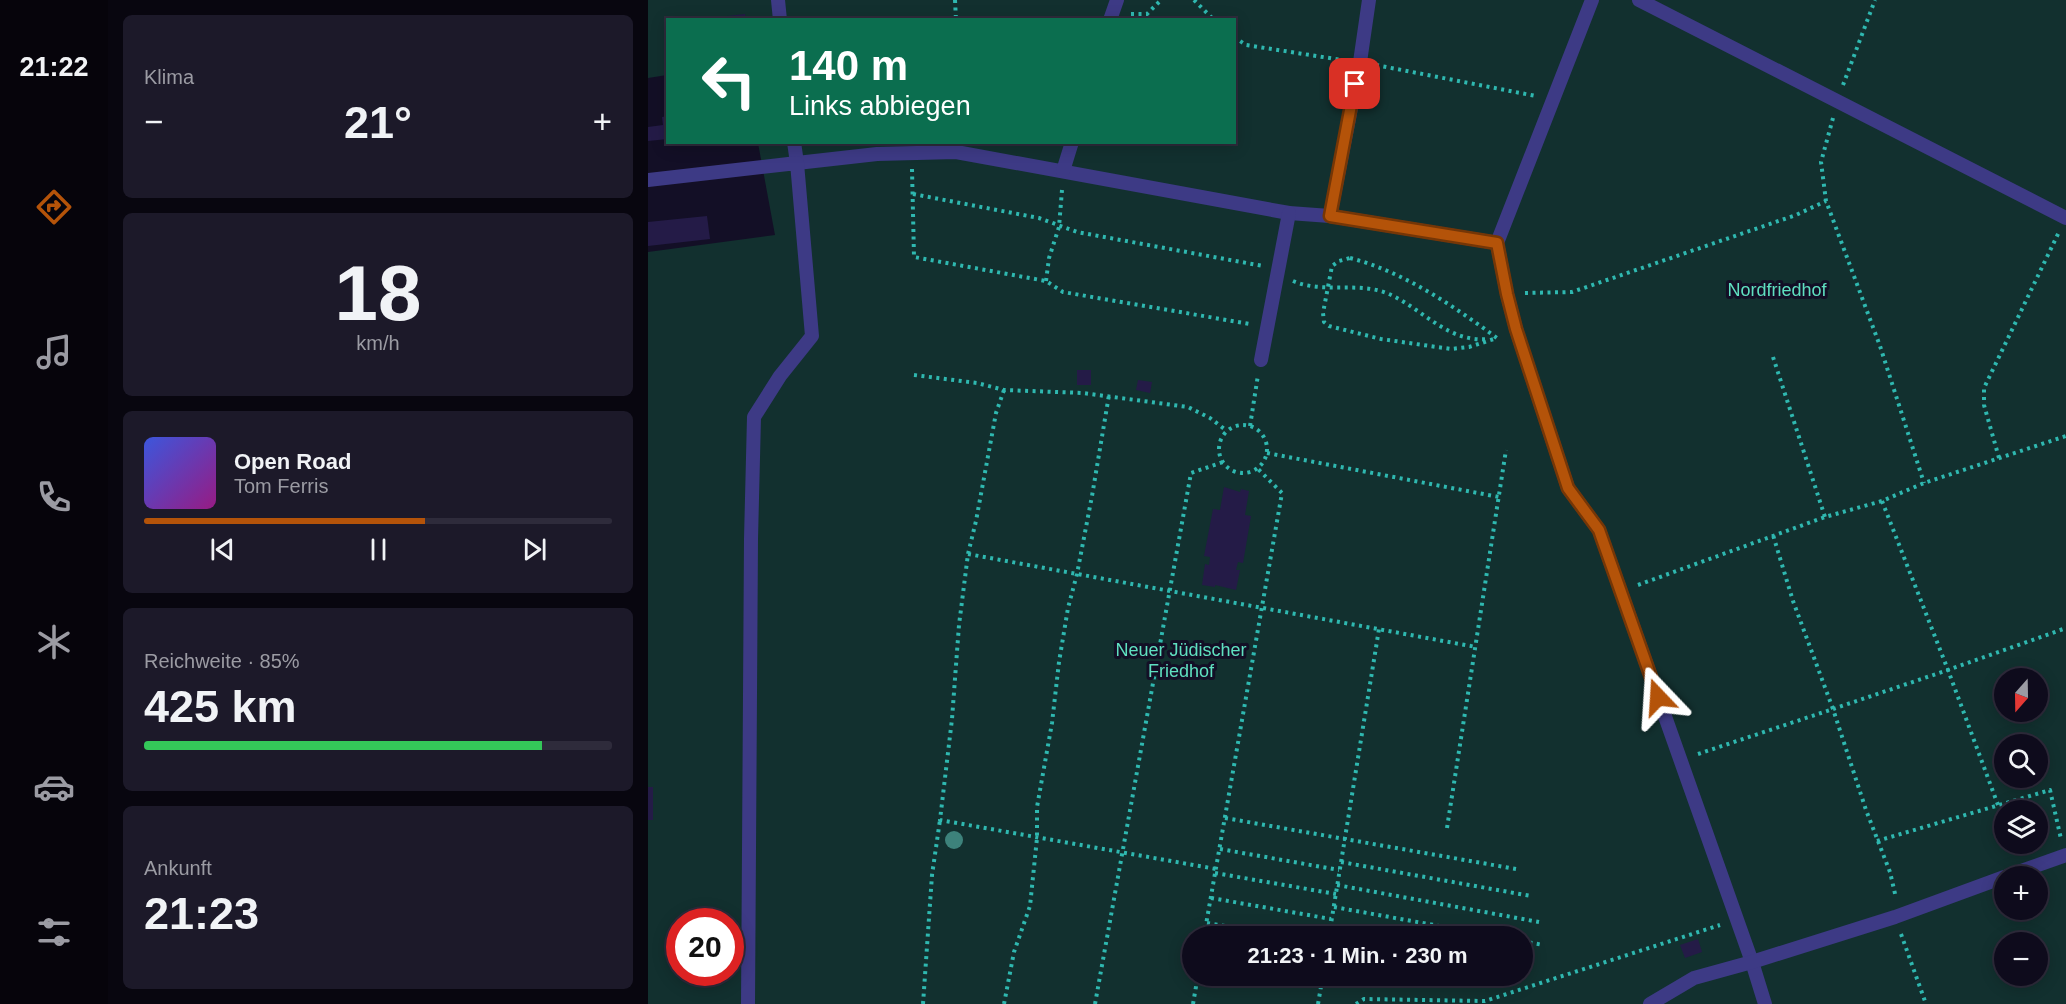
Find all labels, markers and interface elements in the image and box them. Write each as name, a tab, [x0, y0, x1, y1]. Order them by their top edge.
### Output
icon: left	[690, 42, 768, 120]
text: 140 m	[789, 42, 908, 89]
text: 21:22	[19, 52, 89, 82]
pin	[1329, 58, 1380, 109]
text: Klima	[144, 66, 194, 88]
icon: arrive	[1338, 67, 1371, 100]
text: Links abbiegen	[789, 91, 971, 121]
text: 21°	[344, 97, 412, 148]
text: −	[144, 103, 163, 140]
text: +	[593, 103, 612, 140]
icon: directions	[33, 186, 75, 228]
text: 18	[335, 249, 421, 337]
park label: Nordfriedhof	[1727, 280, 1828, 300]
icon: music	[33, 331, 75, 373]
text: km/h	[356, 332, 400, 354]
text: Open Road	[234, 449, 351, 474]
text: Tom Ferris	[234, 475, 328, 497]
icon: phone	[33, 476, 75, 518]
icon: previous	[206, 533, 239, 566]
icon: pause	[362, 533, 395, 566]
icon: next	[518, 533, 551, 566]
icon: climate	[33, 621, 75, 663]
park label: Neuer Jüdischer Friedhof	[1115, 640, 1247, 681]
text: Reichweite · 85%	[144, 650, 300, 672]
position arrow	[1626, 665, 1690, 729]
north arrow	[1994, 668, 2048, 722]
map controls	[1994, 668, 2048, 986]
text: 425 km	[144, 681, 297, 732]
button: search	[1994, 734, 2048, 788]
icon: car	[33, 766, 75, 808]
button: layers	[1994, 800, 2048, 854]
text: Ankunft	[144, 857, 212, 879]
button: +	[1994, 866, 2048, 920]
text: 21:23	[144, 888, 259, 939]
speed limit sign: 20	[666, 908, 744, 986]
icon: filters	[33, 911, 75, 953]
button: −	[1994, 932, 2048, 986]
text: 21:23 · 1 Min. · 230 m	[1247, 943, 1468, 968]

